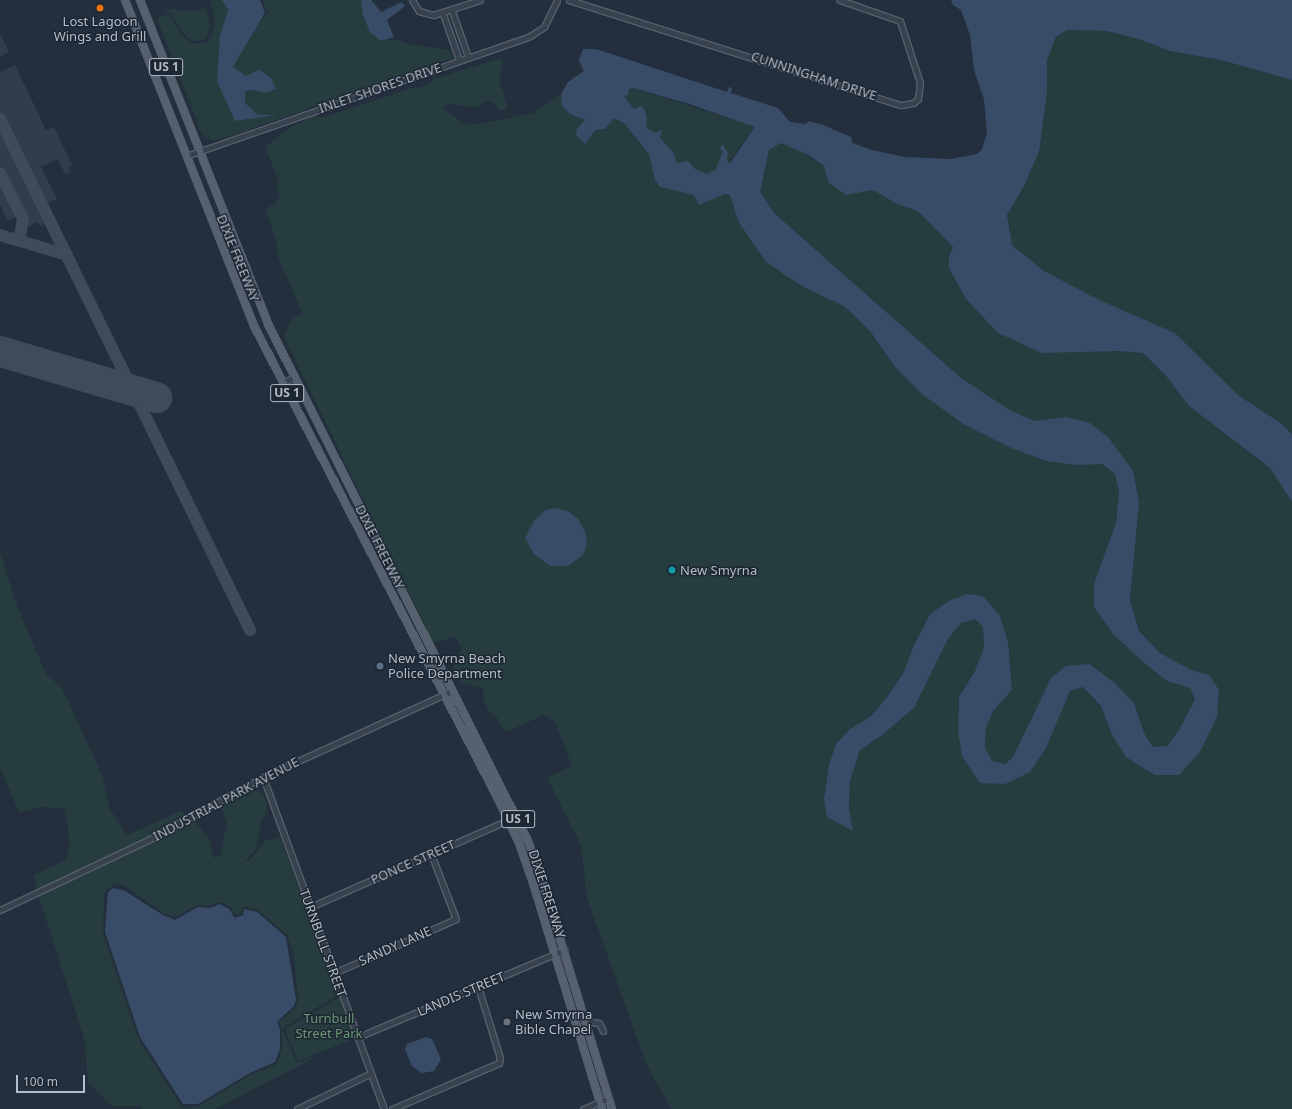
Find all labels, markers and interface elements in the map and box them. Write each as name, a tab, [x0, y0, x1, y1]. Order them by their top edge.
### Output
marker: Lost Lagoon Wings and Grill	[95, 3, 105, 13]
place label: Lost Lagoon Wings and Grill	[54, 14, 146, 45]
street label: CUNNINGHAM DRIVE	[749, 48, 879, 104]
road number: US 1	[149, 57, 183, 77]
street label: INLET SHORES DRIVE	[317, 60, 443, 116]
street label: DIXIE FREEWAY	[213, 212, 263, 304]
road number: US 1	[270, 383, 304, 403]
street label: DIXIE FREEWAY	[352, 502, 408, 592]
place label: New Smyrna	[680, 562, 757, 578]
marker: New Smyrna	[667, 565, 677, 575]
place label: New Smyrna Beach Police Department	[388, 651, 506, 682]
marker: New Smyrna Beach Police Department	[375, 661, 385, 671]
street label: INDUSTRIAL PARK AVENUE	[150, 754, 302, 844]
road number: US 1	[501, 809, 535, 829]
street label: PONCE STREET	[368, 836, 458, 888]
street label: DIXIE FREEWAY	[525, 848, 569, 940]
street label: TURNBULL STREET	[296, 887, 350, 999]
street label: SANDY LANE	[356, 923, 434, 969]
street label: LANDIS STREET	[415, 969, 507, 1019]
place label: New Smyrna Bible Chapel	[515, 1007, 592, 1038]
park label: Turnbull Street Park	[295, 1011, 363, 1042]
marker: New Smyrna Bible Chapel	[502, 1017, 512, 1027]
scale bar	[18, 1067, 87, 1093]
text: 100 m	[23, 1073, 58, 1090]

